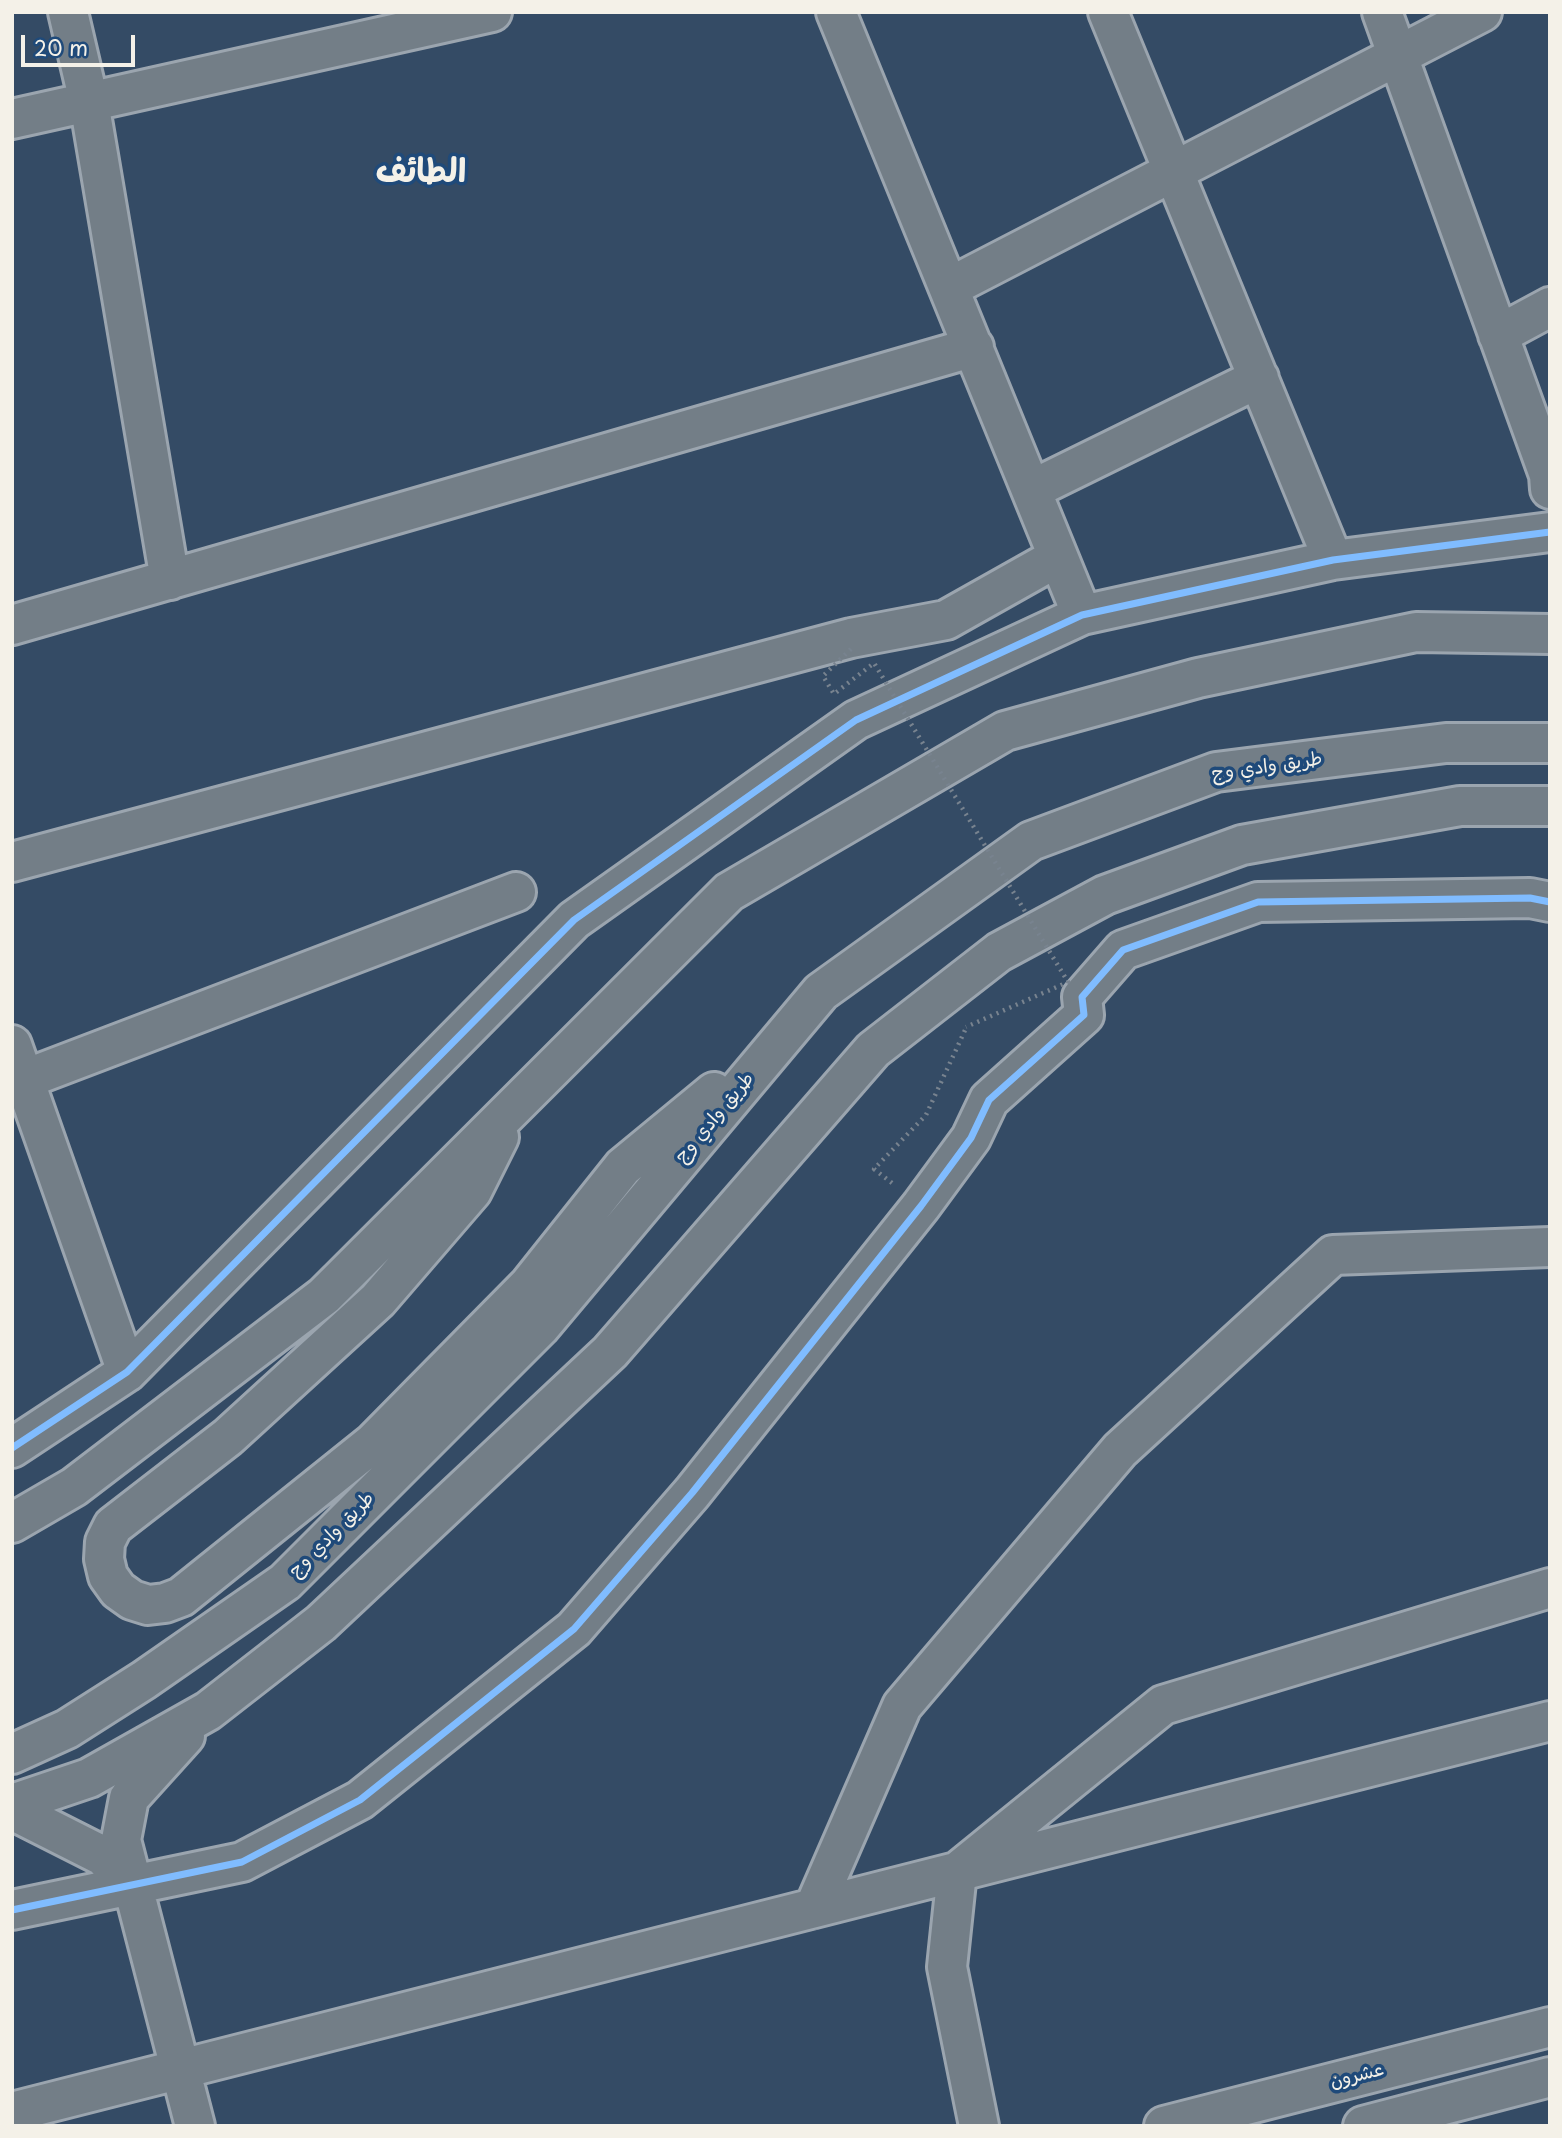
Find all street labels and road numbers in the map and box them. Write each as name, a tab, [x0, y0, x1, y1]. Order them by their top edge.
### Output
street label: طريق وادي وج	[1210, 748, 1324, 786]
street label: طريق وادي وج	[670, 1068, 760, 1168]
street label: طريق وادي وج	[284, 1487, 380, 1583]
street label: عشرون	[1328, 2058, 1386, 2094]

